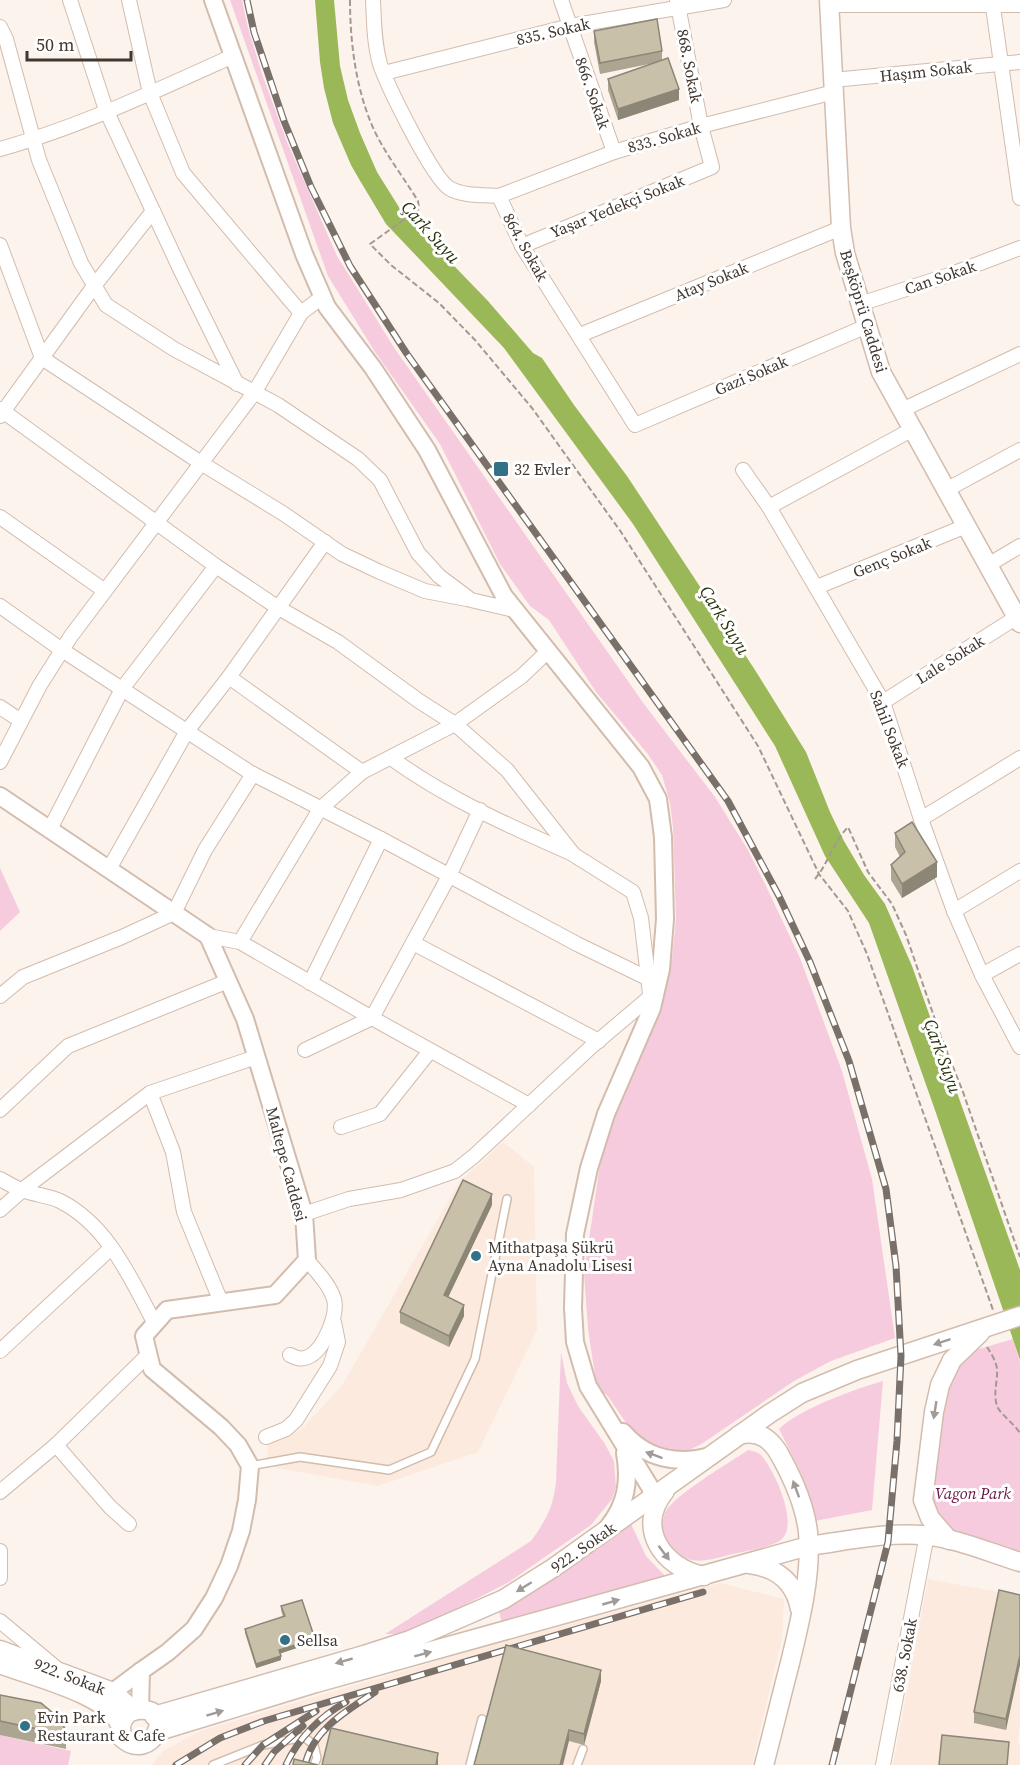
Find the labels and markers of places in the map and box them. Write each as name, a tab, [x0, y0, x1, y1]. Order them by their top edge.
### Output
place label: 32 Evler	[514, 458, 571, 480]
marker: 32 Evler	[492, 460, 510, 478]
place label: Mithatpaşa Şükrü Ayna Anadolu Lisesi	[488, 1236, 633, 1276]
marker: Mithatpaşa Şükrü Ayna Anadolu Lisesi	[469, 1249, 483, 1263]
place label: Sellsa	[297, 1629, 339, 1651]
marker: Sellsa	[278, 1633, 292, 1647]
place label: Evin Park Restaurant & Cafe	[37, 1706, 165, 1746]
marker: Evin Park Restaurant & Cafe	[18, 1719, 32, 1733]

